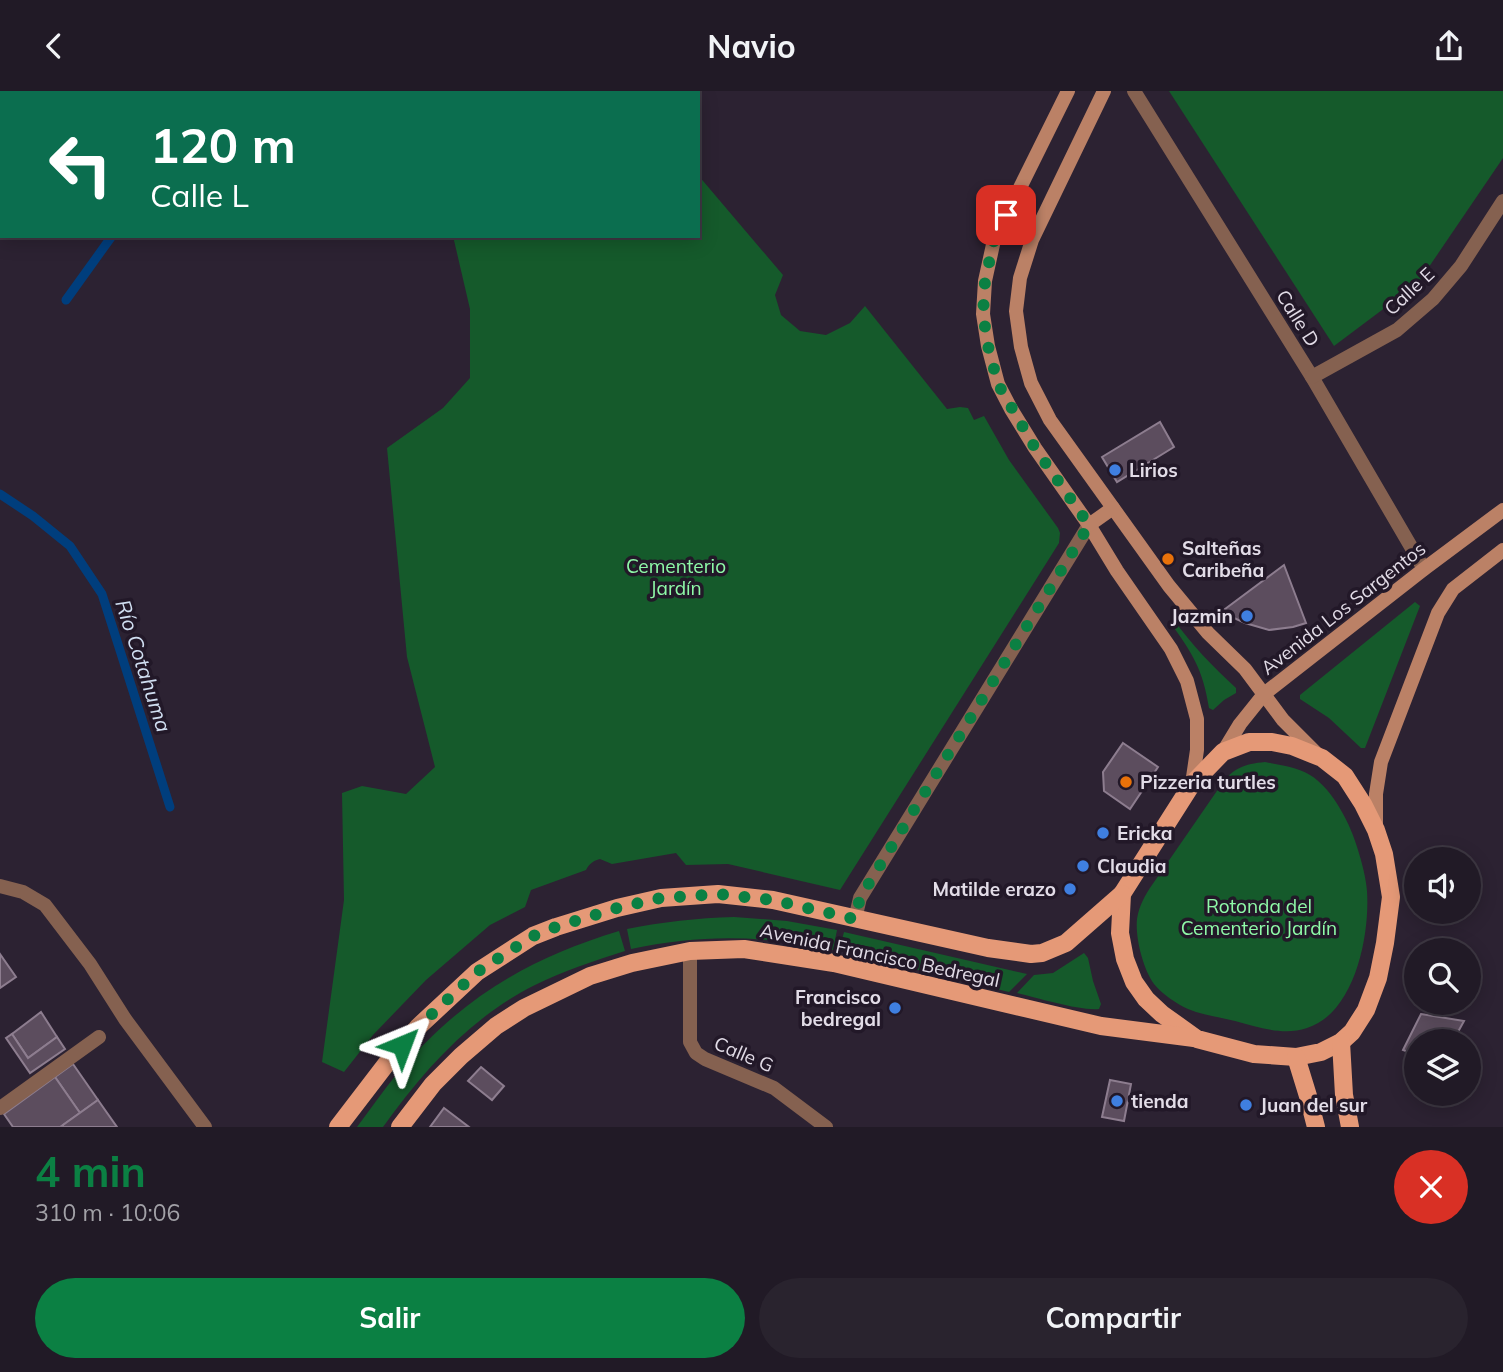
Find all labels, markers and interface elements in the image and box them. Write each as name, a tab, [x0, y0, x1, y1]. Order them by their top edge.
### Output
text: Navio	[707, 26, 796, 66]
icon: back	[35, 27, 73, 65]
icon: share	[1430, 27, 1468, 65]
text: 120 m	[150, 114, 296, 175]
icon: left	[35, 119, 126, 210]
text: Calle L	[150, 175, 249, 215]
pin	[976, 185, 1036, 245]
icon: arrive	[987, 196, 1025, 234]
street label: Calle E	[1379, 262, 1439, 320]
street label: Calle D	[1271, 285, 1325, 351]
place label: Lirios	[1129, 458, 1178, 482]
marker: Lirios	[1107, 462, 1123, 478]
place label: Salteñas Caribeña	[1182, 536, 1264, 582]
street label: Avenida Los Sargentos	[1256, 536, 1430, 680]
marker: Salteñas Caribeña	[1160, 551, 1176, 567]
park label: Cementerio Jardín	[626, 554, 726, 600]
water label: Río Cotahuma	[110, 596, 178, 735]
place label: Jazmin	[1171, 604, 1233, 628]
marker: Jazmin	[1239, 608, 1255, 624]
place label: Pizzeria turtles	[1140, 770, 1276, 794]
marker: Pizzeria turtles	[1118, 774, 1134, 790]
place label: Ericka	[1117, 821, 1172, 845]
marker: Ericka	[1095, 825, 1111, 841]
map controls	[1404, 847, 1481, 1106]
button: sound	[1404, 847, 1481, 924]
place label: Claudia	[1097, 854, 1167, 878]
marker: Claudia	[1075, 858, 1091, 874]
place label: Matilde erazo	[933, 877, 1056, 901]
marker: Matilde erazo	[1062, 881, 1078, 897]
park label: Rotonda del Cementerio Jardín	[1181, 894, 1337, 940]
street label: Avenida Francisco Bedregal	[758, 918, 1002, 992]
button: search	[1404, 938, 1481, 1015]
place label: Francisco bedregal	[795, 985, 881, 1031]
marker: Francisco bedregal	[887, 1000, 903, 1016]
position arrow	[365, 1008, 439, 1082]
button: layers	[1404, 1029, 1481, 1106]
street label: Calle G	[711, 1031, 777, 1077]
place label: tienda	[1131, 1089, 1189, 1113]
marker: tienda	[1109, 1093, 1125, 1109]
place label: Juan del sur	[1260, 1093, 1368, 1117]
marker: Juan del sur	[1238, 1097, 1254, 1113]
text: 4 min	[35, 1145, 146, 1198]
button: close	[1394, 1150, 1468, 1224]
text: 310 m · 10:06	[35, 1198, 180, 1227]
button: Salir	[35, 1278, 745, 1358]
button: Compartir	[759, 1278, 1468, 1358]

